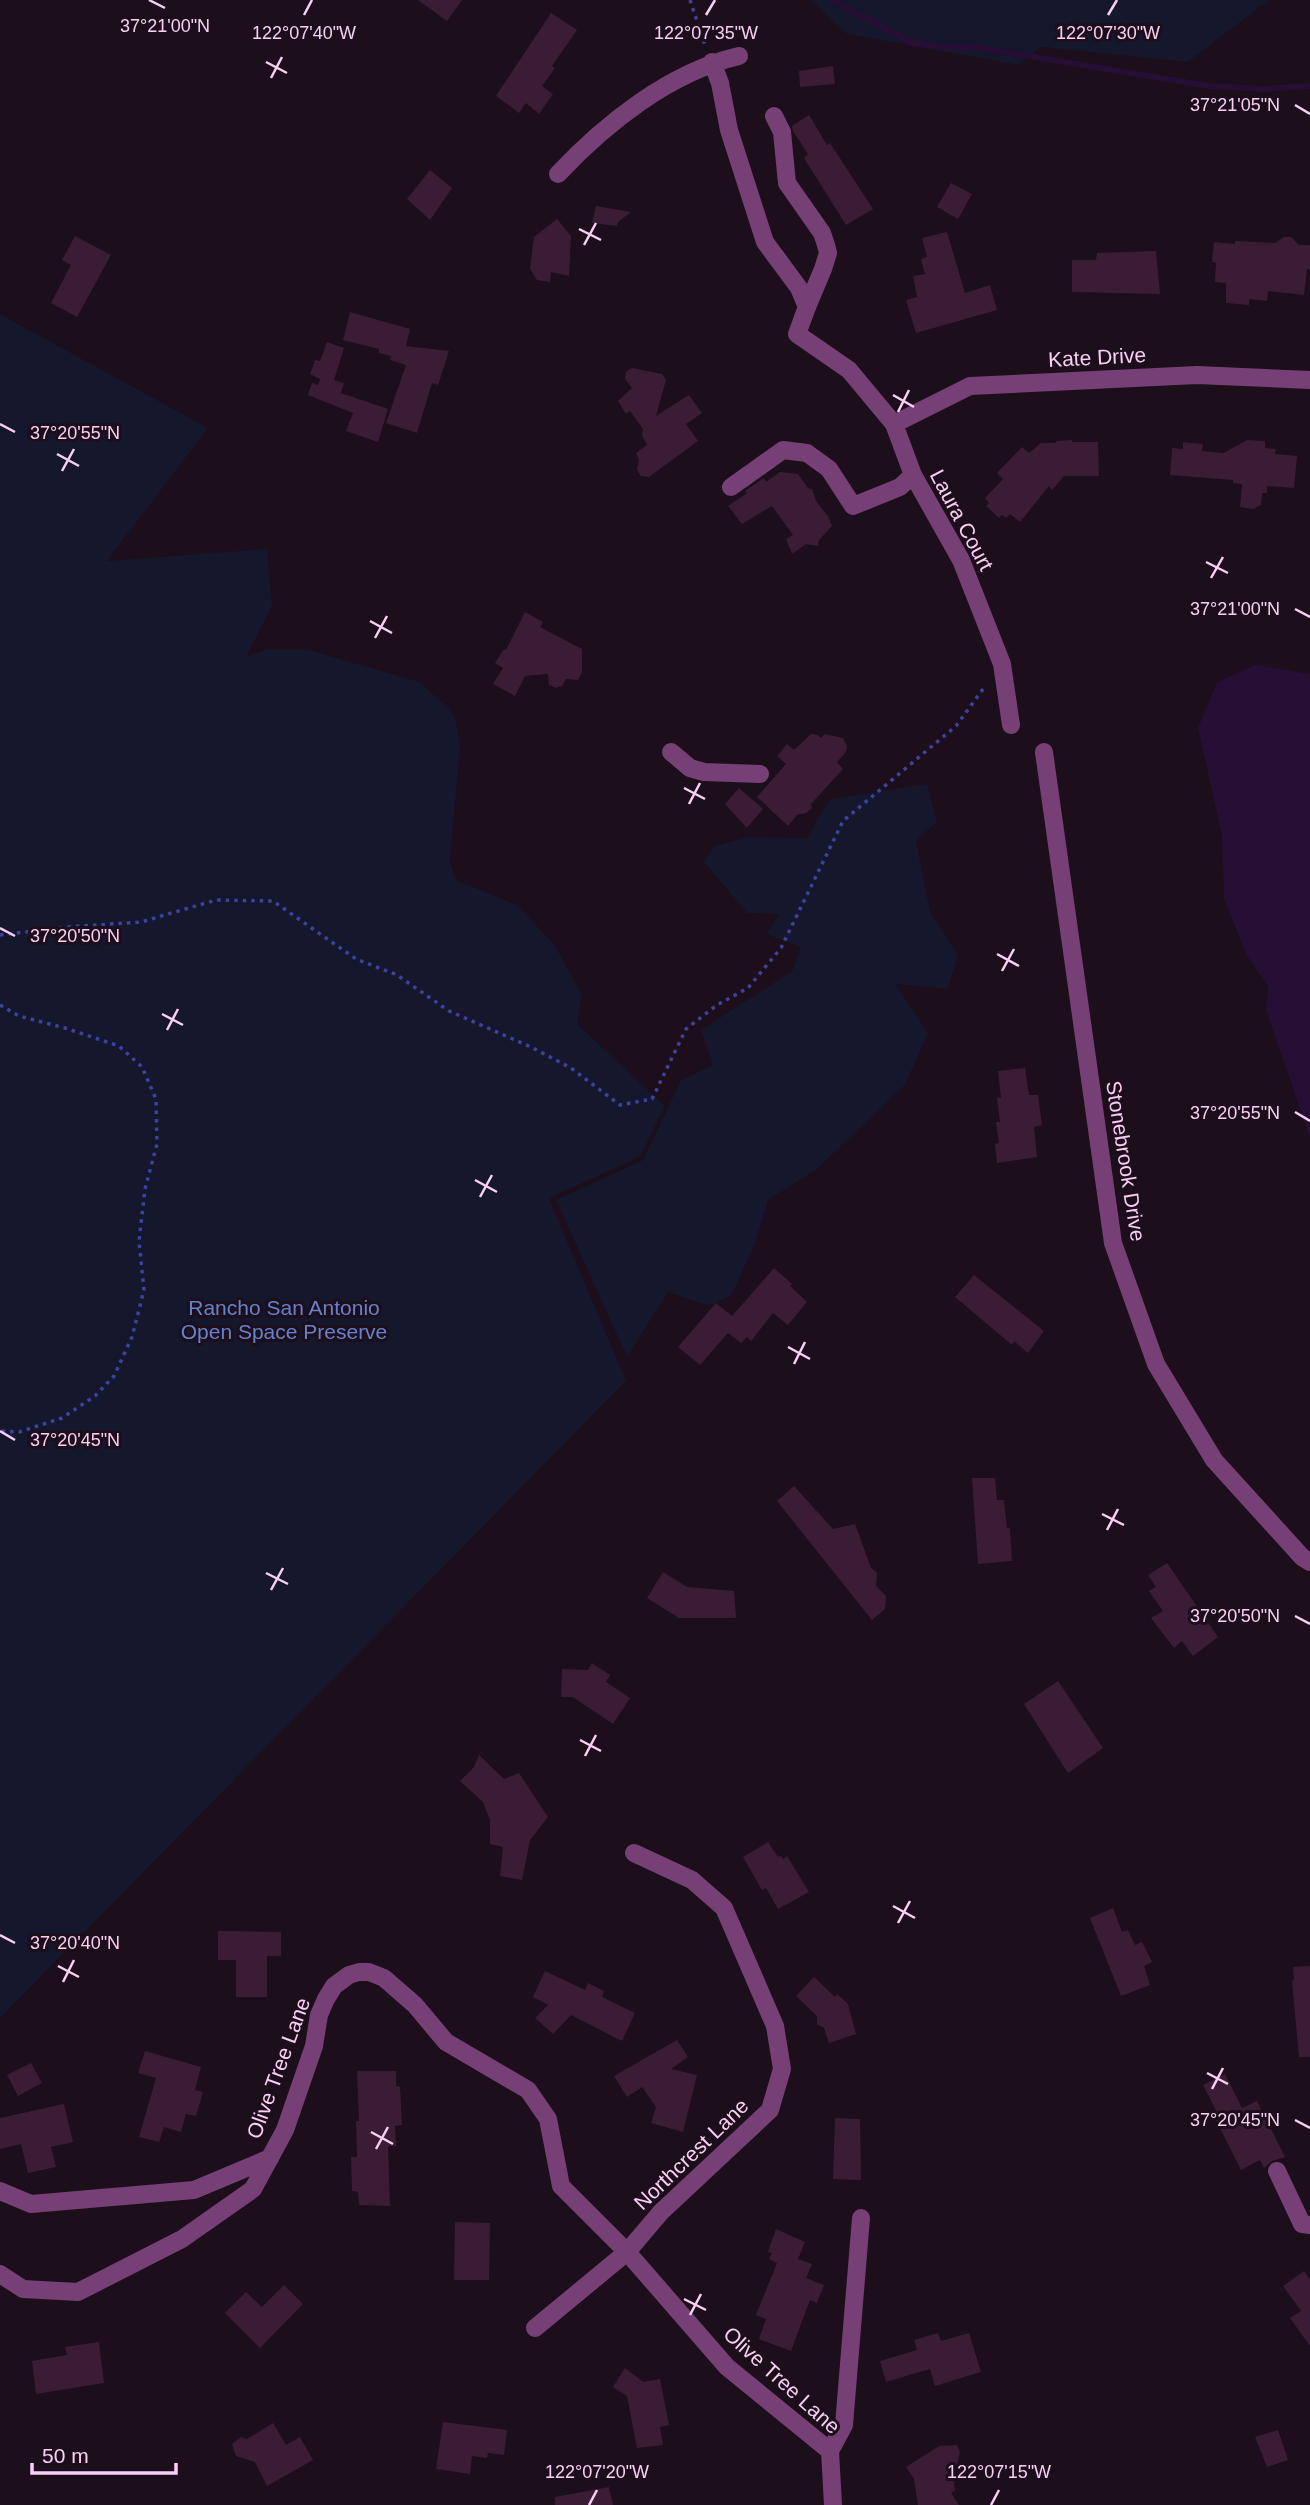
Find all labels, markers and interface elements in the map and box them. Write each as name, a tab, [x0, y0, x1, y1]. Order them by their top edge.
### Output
text: 37°21'00"N	[120, 16, 210, 36]
text: 122°07'40"W	[252, 23, 356, 43]
text: 122°07'35"W	[654, 23, 758, 43]
text: 122°07'30"W	[1056, 23, 1160, 43]
text: 37°21'05"N	[1190, 95, 1280, 115]
street label: Kate Drive	[1047, 343, 1147, 371]
text: 37°20'55"N	[30, 423, 120, 443]
street label: Laura Court	[926, 466, 998, 574]
text: 37°21'00"N	[1190, 599, 1280, 619]
text: 37°20'50"N	[30, 926, 120, 946]
street label: Stonebrook Drive	[1102, 1079, 1150, 1243]
text: 37°20'55"N	[1190, 1103, 1280, 1123]
park label: Rancho San Antonio Open Space Preserve	[181, 1296, 387, 1343]
text: 37°20'45"N	[30, 1430, 120, 1450]
text: 37°20'50"N	[1190, 1606, 1280, 1626]
text: 37°20'40"N	[30, 1933, 120, 1953]
street label: Olive Tree Lane	[242, 1994, 314, 2142]
street label: Northcrest Lane	[629, 2094, 753, 2214]
text: 37°20'45"N	[1190, 2110, 1280, 2130]
street label: Olive Tree Lane	[719, 2322, 845, 2438]
scale bar	[32, 2432, 175, 2476]
text: 50 m	[42, 2444, 89, 2467]
text: 122°07'20"W	[545, 2462, 649, 2482]
text: 122°07'15"W	[947, 2462, 1051, 2482]

